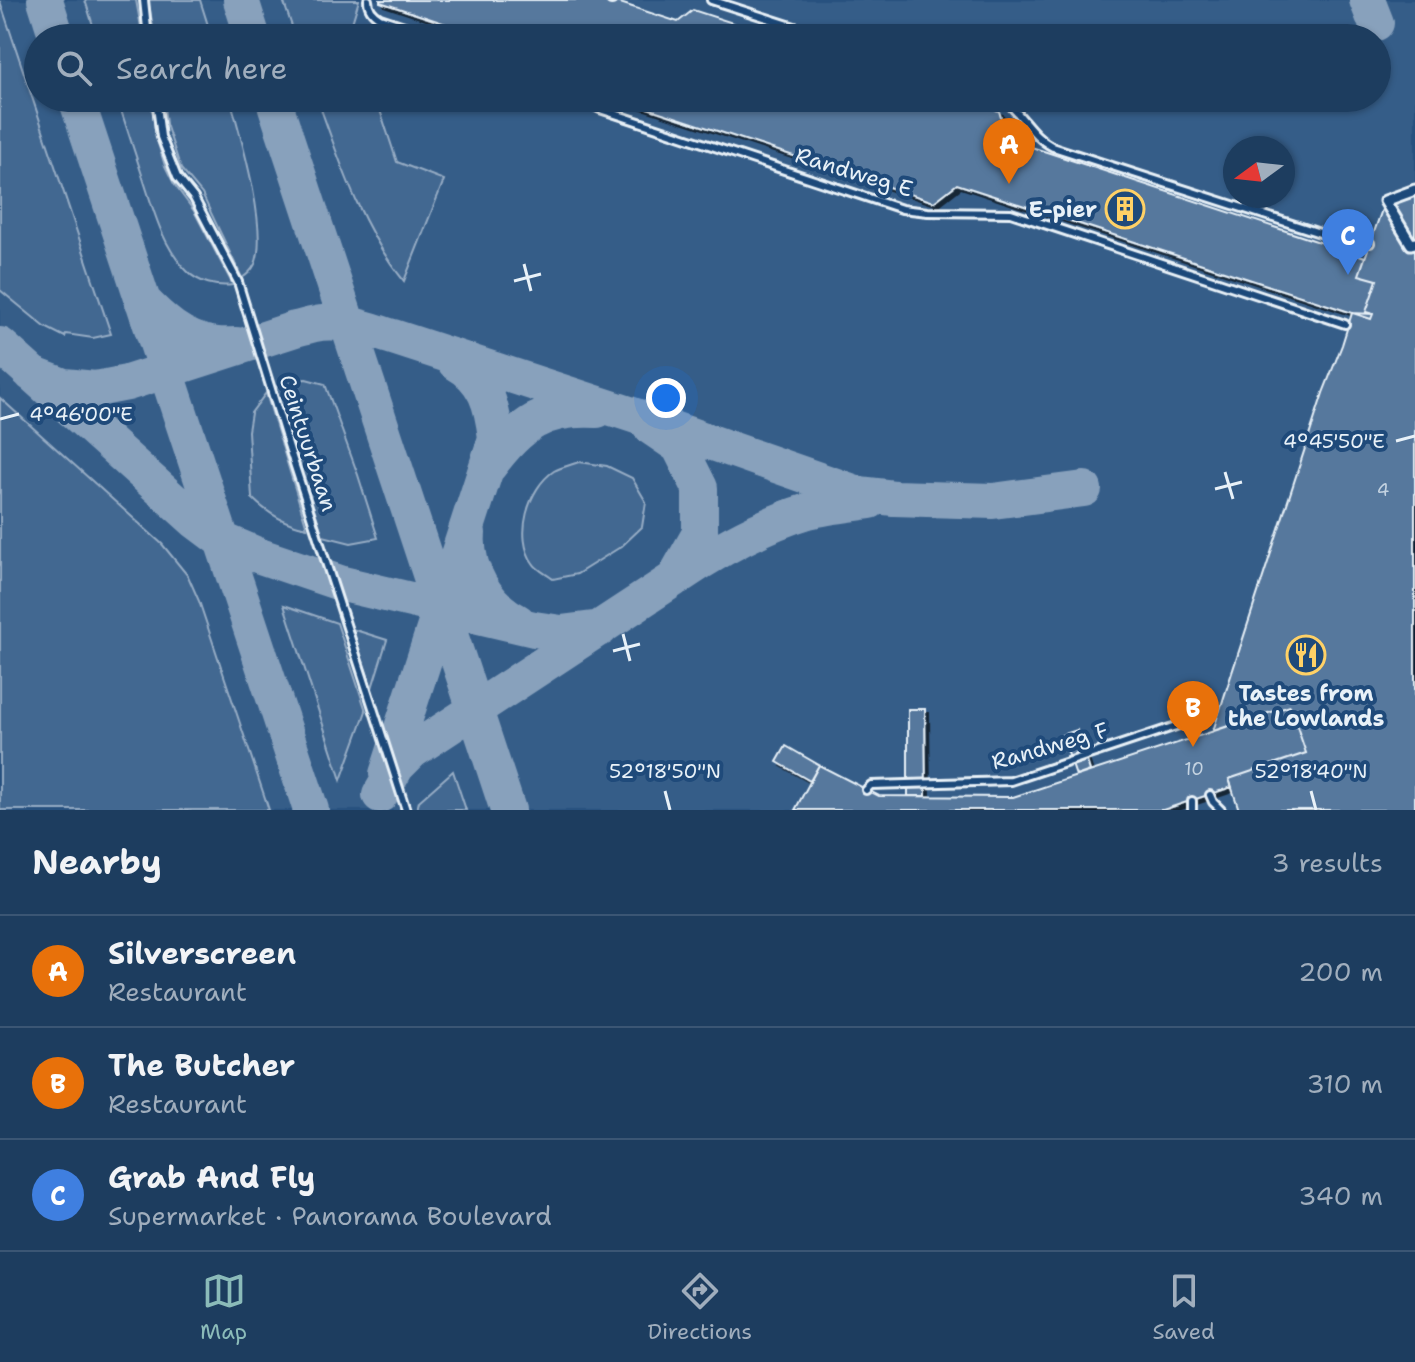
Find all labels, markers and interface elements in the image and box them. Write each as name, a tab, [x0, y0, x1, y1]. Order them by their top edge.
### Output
search box	[24, 24, 1391, 112]
icon: search	[52, 46, 96, 90]
text: Search here	[116, 48, 287, 89]
pin: A	[983, 118, 1035, 184]
north arrow	[1223, 136, 1295, 208]
street label: Randweg E	[792, 140, 916, 204]
building icon: E-pier	[1104, 188, 1146, 230]
place label: E-pier	[1028, 195, 1097, 224]
pin: C	[1322, 209, 1374, 275]
street label: Ceintuurbaan	[272, 371, 344, 515]
your location	[646, 378, 686, 418]
text: 4°46'00"E	[29, 401, 133, 427]
text: 4°45'50"E	[1283, 428, 1385, 454]
house number: 4	[1377, 478, 1389, 502]
restaurant icon: Tastes from the Lowlands	[1285, 634, 1327, 676]
place label: Tastes from the Lowlands	[1228, 679, 1384, 733]
pin: B	[1167, 681, 1219, 747]
street label: Randweg F	[988, 716, 1112, 776]
house number: 10	[1184, 757, 1204, 781]
text: 52°18'50"N	[609, 758, 721, 784]
text: 52°18'40"N	[1255, 758, 1367, 784]
text: Nearby	[32, 839, 162, 885]
text: 3 results	[1271, 845, 1383, 880]
text: Silverscreen	[108, 933, 296, 974]
text: A	[48, 954, 68, 989]
text: 200 m	[1298, 954, 1383, 989]
text: Restaurant	[108, 974, 247, 1009]
text: The Butcher	[108, 1045, 295, 1086]
text: B	[50, 1066, 66, 1101]
text: 310 m	[1307, 1066, 1383, 1101]
text: Restaurant	[108, 1086, 247, 1121]
text: Grab And Fly	[108, 1157, 315, 1198]
text: C	[50, 1178, 66, 1213]
text: 340 m	[1298, 1178, 1383, 1213]
text: Supermarket · Panorama Boulevard	[108, 1198, 552, 1233]
tab: Map	[200, 1269, 247, 1346]
tab: Directions	[647, 1269, 752, 1346]
tab: Saved	[1152, 1269, 1215, 1346]

